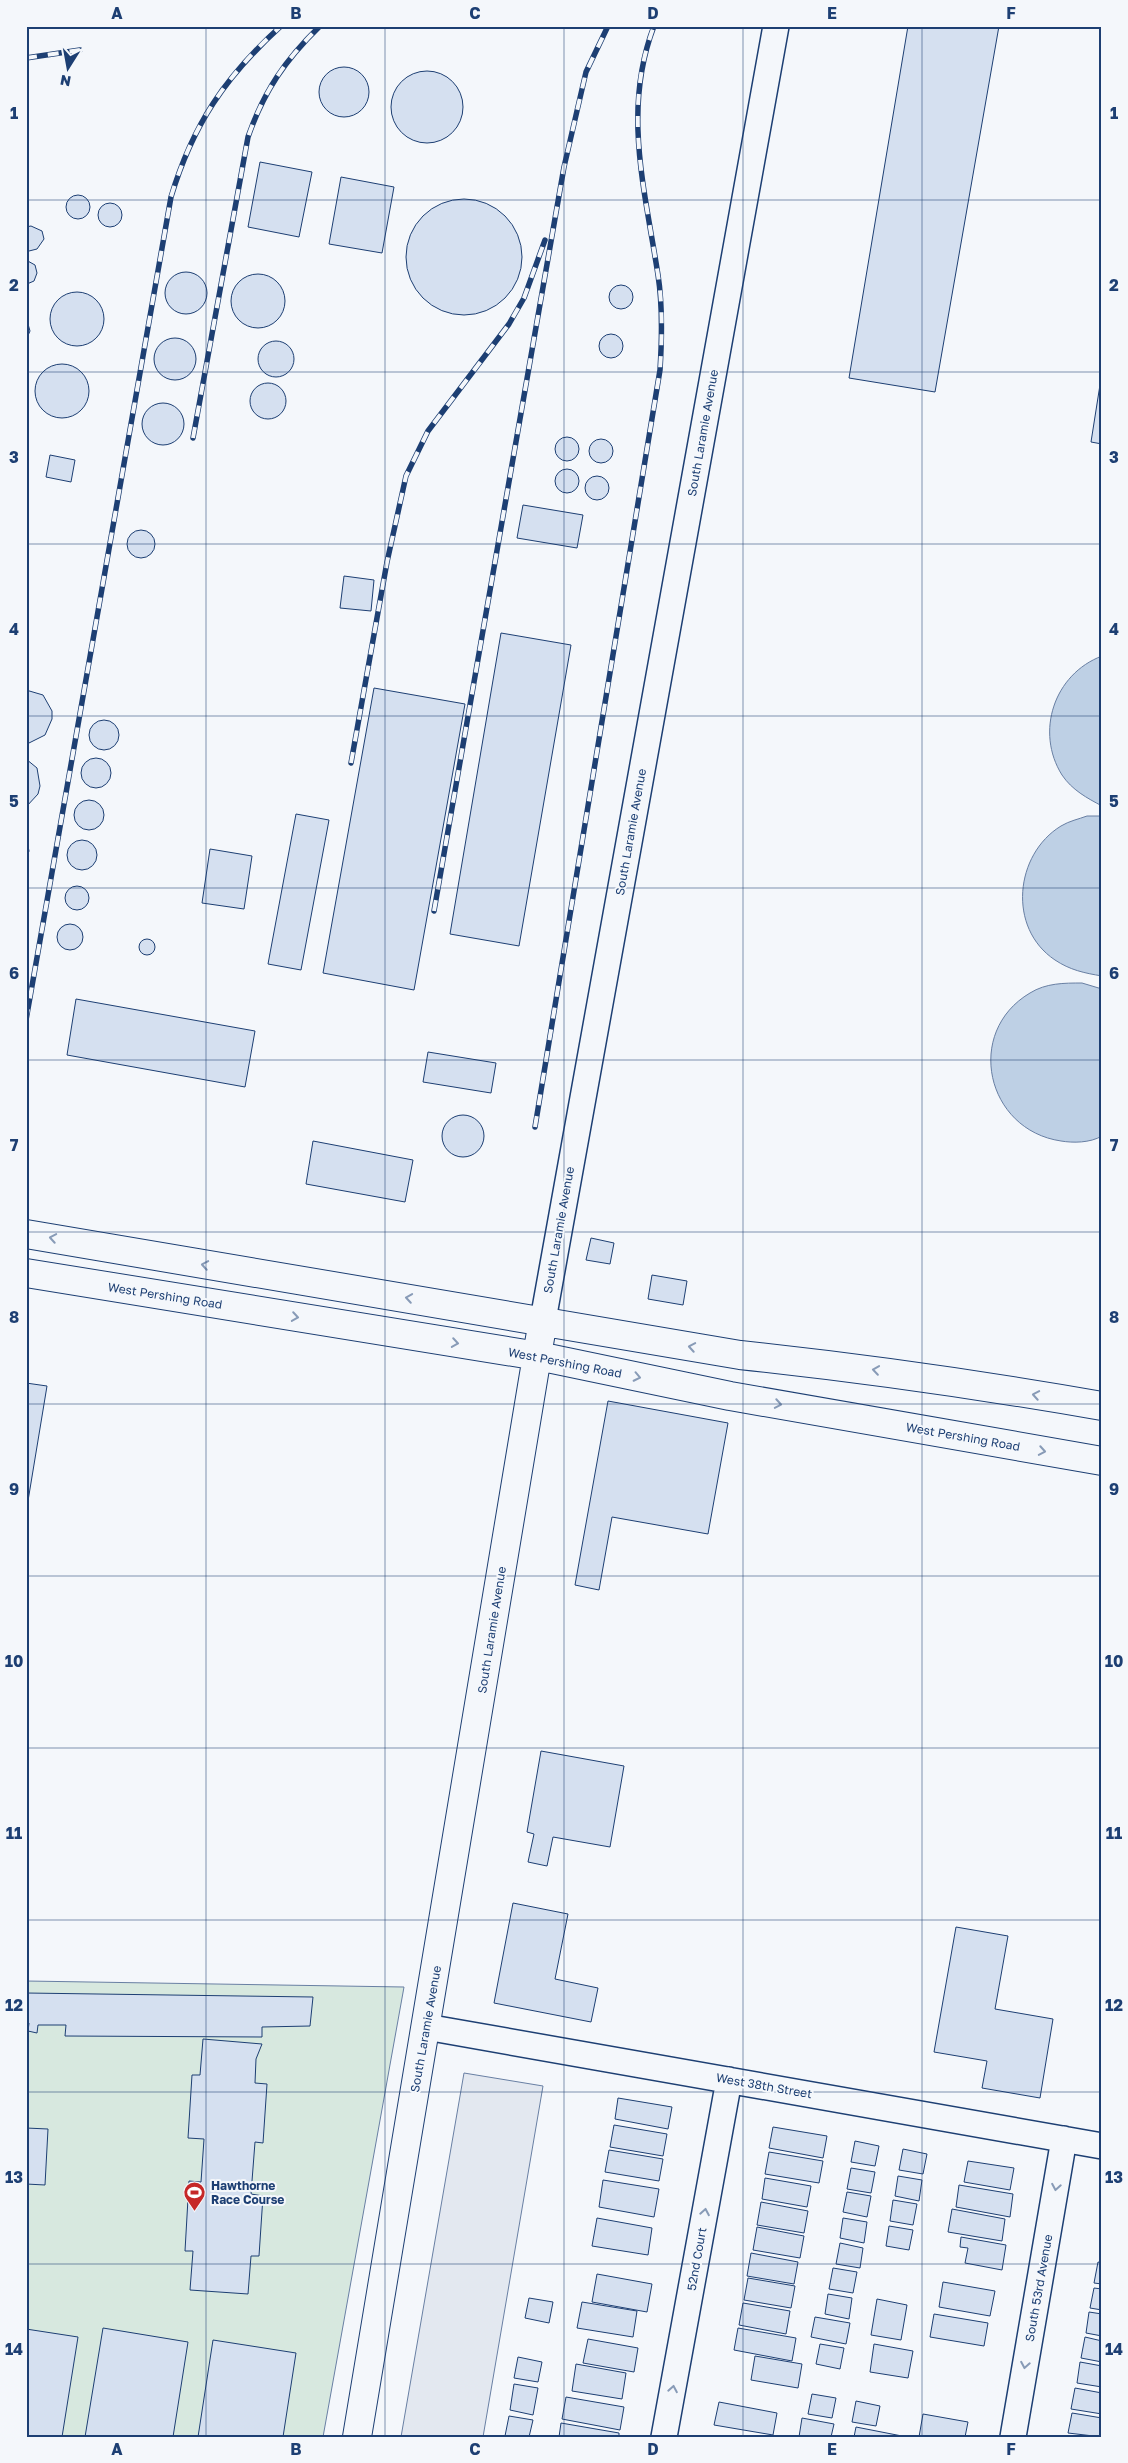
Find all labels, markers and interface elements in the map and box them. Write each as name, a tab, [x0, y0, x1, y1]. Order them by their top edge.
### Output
text: A	[111, 3, 123, 23]
text: B	[290, 3, 302, 23]
text: C	[469, 3, 481, 23]
text: D	[647, 3, 659, 23]
text: E	[827, 3, 837, 23]
text: F	[1006, 3, 1016, 23]
north arrow	[42, 42, 92, 92]
text: N	[59, 72, 72, 91]
text: 1	[10, 103, 18, 123]
text: 1	[1110, 103, 1118, 123]
text: 2	[9, 275, 19, 295]
text: 2	[1109, 275, 1119, 295]
street label: South Laramie Avenue	[684, 368, 721, 498]
text: 3	[9, 447, 19, 467]
text: 3	[1109, 447, 1119, 467]
text: 4	[9, 619, 19, 639]
text: 4	[1109, 619, 1119, 639]
street label: South Laramie Avenue	[612, 767, 649, 897]
text: 5	[9, 791, 19, 811]
text: 5	[1109, 791, 1119, 811]
text: 6	[9, 963, 19, 983]
text: 6	[1109, 963, 1119, 983]
text: 7	[10, 1135, 19, 1155]
text: 7	[1110, 1135, 1119, 1155]
street label: South Laramie Avenue	[540, 1165, 577, 1295]
one-way arrow	[49, 1234, 58, 1244]
one-way arrow	[201, 1260, 210, 1271]
street label: West Pershing Road	[107, 1279, 223, 1312]
one-way arrow	[404, 1294, 413, 1304]
text: 8	[9, 1307, 19, 1327]
text: 8	[1109, 1307, 1119, 1327]
one-way arrow	[290, 1312, 299, 1322]
one-way arrow	[451, 1338, 459, 1348]
one-way arrow	[688, 1342, 697, 1352]
street label: West Pershing Road	[507, 1344, 623, 1381]
one-way arrow	[872, 1365, 880, 1376]
one-way arrow	[632, 1371, 641, 1381]
one-way arrow	[1032, 1390, 1041, 1400]
one-way arrow	[774, 1399, 783, 1409]
street label: West Pershing Road	[905, 1419, 1021, 1454]
one-way arrow	[1038, 1445, 1046, 1455]
text: 9	[9, 1479, 19, 1499]
text: 9	[1109, 1479, 1119, 1499]
street label: South Laramie Avenue	[474, 1565, 509, 1695]
text: 10	[5, 1651, 23, 1671]
text: 10	[1105, 1651, 1123, 1671]
text: 11	[6, 1823, 22, 1843]
text: 11	[1106, 1823, 1122, 1843]
street label: South Laramie Avenue	[407, 1964, 444, 2094]
text: 12	[5, 1995, 23, 2015]
text: 12	[1105, 1995, 1123, 2015]
street label: West 38th Street	[715, 2070, 813, 2101]
text: 13	[5, 2167, 23, 2187]
text: 13	[1105, 2167, 1123, 2187]
place label: Hawthorne Race Course	[211, 2178, 284, 2207]
sports icon: Hawthorne Race Course	[183, 2181, 207, 2212]
one-way arrow	[1051, 2183, 1061, 2192]
one-way arrow	[700, 2207, 710, 2216]
street label: 52nd Court	[684, 2226, 709, 2292]
street label: South 53rd Avenue	[1022, 2233, 1055, 2343]
text: 14	[5, 2339, 23, 2359]
text: 14	[1105, 2339, 1123, 2359]
one-way arrow	[1021, 2360, 1031, 2369]
one-way arrow	[667, 2384, 678, 2393]
text: A	[111, 2439, 123, 2459]
text: B	[290, 2439, 302, 2459]
text: C	[469, 2439, 481, 2459]
text: D	[647, 2439, 659, 2459]
text: E	[827, 2439, 837, 2459]
text: F	[1006, 2439, 1016, 2459]

